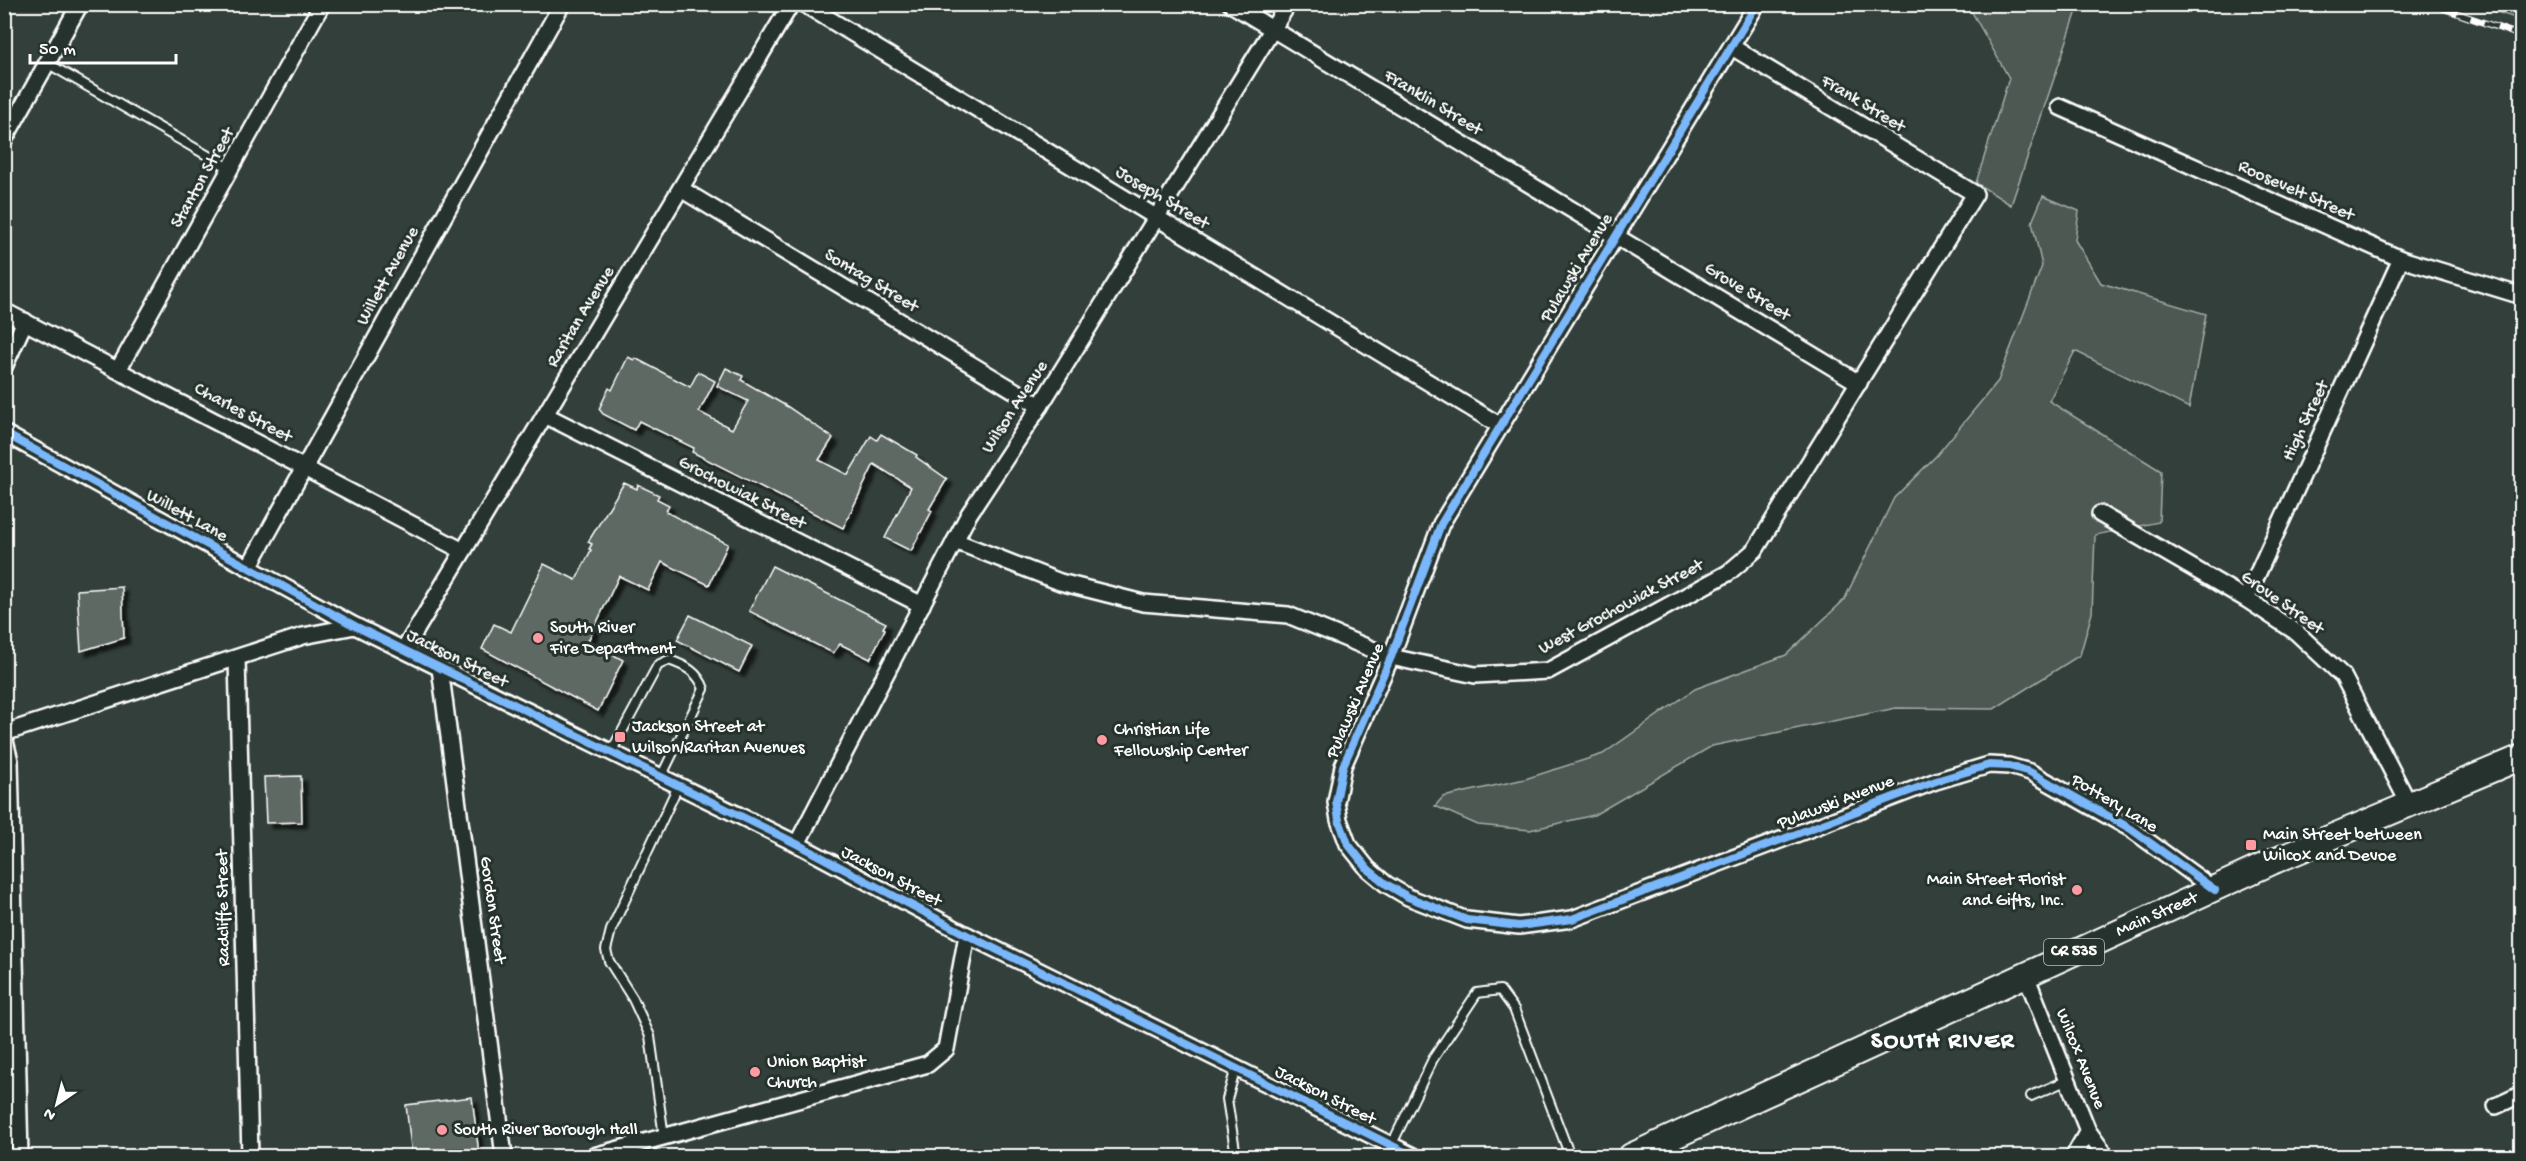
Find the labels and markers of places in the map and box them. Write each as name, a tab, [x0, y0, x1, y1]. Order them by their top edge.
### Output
place label: South River Fire Department	[549, 618, 676, 660]
marker: South River Fire Department	[531, 631, 545, 645]
place label: Jackson Street at Wilson/Raritan Avenues	[632, 717, 806, 759]
place label: Christian Life Fellowship Center	[1113, 720, 1249, 762]
marker: Jackson Street at Wilson/Raritan Avenues	[613, 730, 627, 744]
marker: Christian Life Fellowship Center	[1095, 733, 1109, 747]
place label: Main Street between Wilcox and Devoe	[2263, 825, 2422, 867]
marker: Main Street between Wilcox and Devoe	[2244, 838, 2258, 852]
place label: Main Street Florist and Gifts, Inc.	[1927, 870, 2067, 912]
marker: Main Street Florist and Gifts, Inc.	[2070, 883, 2084, 897]
place label: Union Baptist Church	[767, 1052, 867, 1094]
marker: Union Baptist Church	[748, 1065, 762, 1079]
place label: South River Borough Hall	[454, 1120, 638, 1141]
marker: South River Borough Hall	[435, 1123, 449, 1137]

